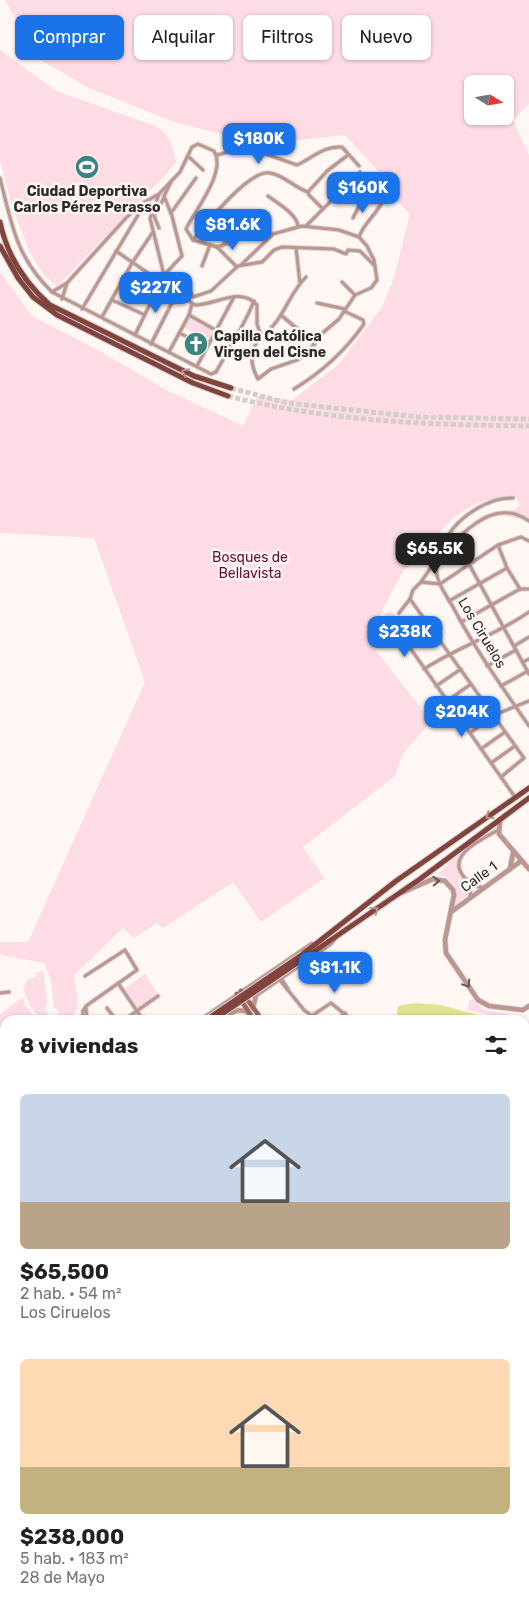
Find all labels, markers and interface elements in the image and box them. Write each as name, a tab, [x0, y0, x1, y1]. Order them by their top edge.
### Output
chip: Comprar	[15, 15, 124, 60]
chip: Alquilar	[134, 15, 233, 60]
chip: Filtros	[243, 15, 332, 60]
chip: Nuevo	[342, 15, 431, 60]
north arrow	[464, 75, 514, 125]
map controls	[464, 75, 514, 125]
pin: $180K	[224, 122, 294, 165]
text: $180K	[234, 129, 284, 148]
sports icon: Ciudad Deportiva Carlos Pérez Perasso	[74, 154, 100, 180]
pin: $160K	[328, 172, 398, 214]
text: $160K	[338, 178, 388, 197]
place label: Ciudad Deportiva Carlos Pérez Perasso	[14, 183, 160, 216]
pin: $81.6K	[192, 208, 274, 251]
text: $81.6K	[206, 215, 260, 234]
pin: $227K	[121, 272, 191, 314]
text: $227K	[130, 278, 182, 297]
place label: Capilla Católica Virgen del Cisne	[214, 328, 326, 361]
church icon: Capilla Católica Virgen del Cisne	[183, 331, 209, 357]
one-way arrow	[181, 367, 190, 378]
pin: $65.5K	[394, 532, 476, 575]
text: $65.5K	[407, 539, 463, 558]
park label: Bosques de Bellavista	[212, 549, 288, 582]
street label: Los Ciruelos	[454, 595, 510, 671]
pin: $238K	[370, 616, 440, 658]
text: $238K	[378, 622, 432, 641]
pin: $204K	[427, 696, 497, 738]
text: $204K	[435, 702, 489, 721]
one-way arrow	[485, 810, 495, 819]
street label: Calle 1	[457, 858, 501, 896]
one-way arrow	[433, 876, 441, 886]
one-way arrow	[369, 907, 379, 916]
pin: $81.1K	[294, 952, 376, 994]
text: $81.1K	[309, 958, 361, 977]
one-way arrow	[461, 978, 470, 988]
icon: filters	[482, 1031, 510, 1059]
text: 8 viviendas	[20, 1033, 138, 1058]
icon: home	[220, 1126, 310, 1216]
text: $65,500	[20, 1259, 109, 1284]
text: 2 hab. · 54 m²	[20, 1284, 121, 1303]
text: Los Ciruelos	[20, 1303, 111, 1322]
icon: home	[220, 1391, 310, 1481]
text: $238,000	[20, 1524, 124, 1549]
text: 5 hab. · 183 m²	[20, 1549, 129, 1568]
text: 28 de Mayo	[20, 1568, 105, 1587]

